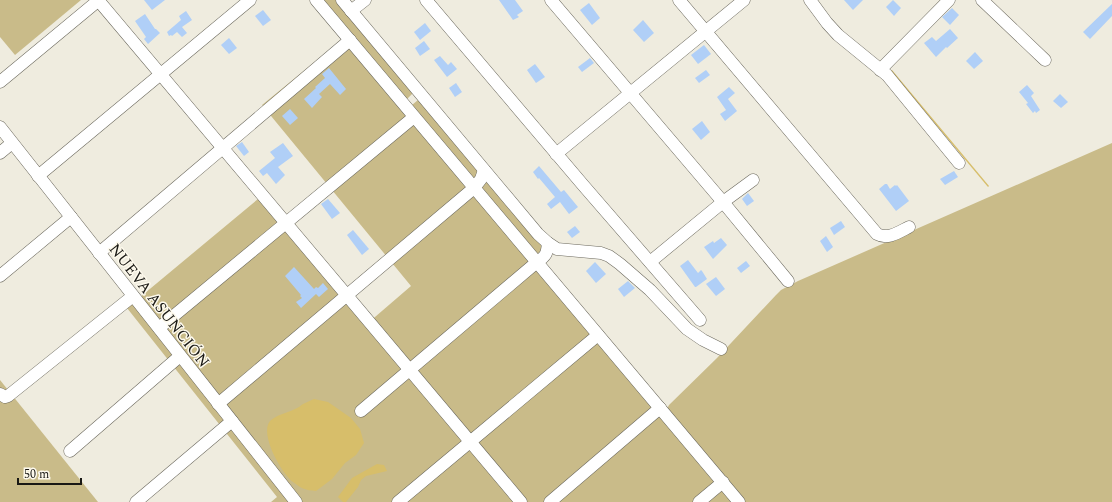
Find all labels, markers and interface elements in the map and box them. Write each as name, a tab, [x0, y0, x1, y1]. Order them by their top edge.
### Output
street label: NUEVA ASUNCIÓN	[103, 238, 215, 373]
scale bar	[18, 460, 81, 486]
text: 50 m	[24, 465, 49, 484]

